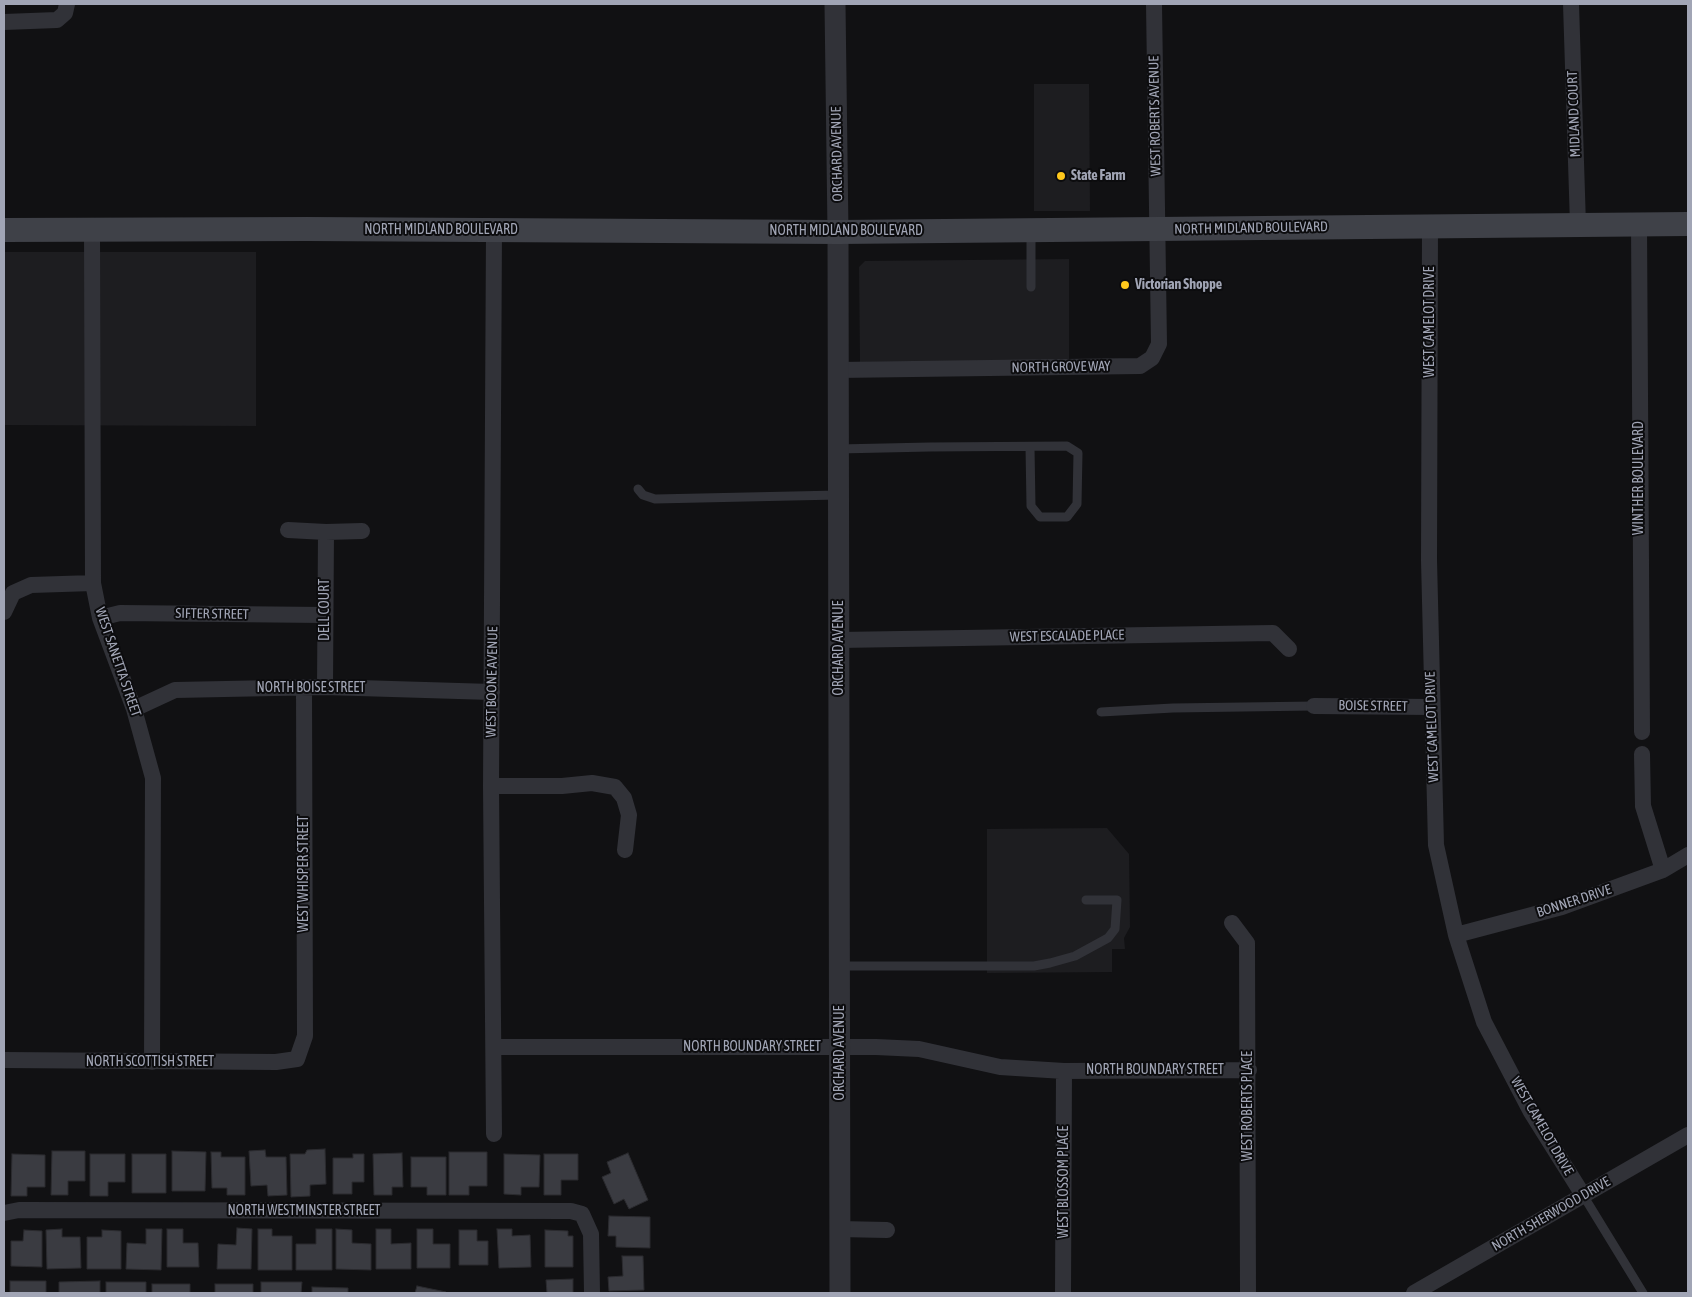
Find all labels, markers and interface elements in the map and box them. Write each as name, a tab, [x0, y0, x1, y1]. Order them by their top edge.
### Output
street label: WEST ROBERTS AVENUE	[1146, 56, 1164, 176]
street label: MIDLAND COURT	[1564, 70, 1584, 158]
street label: ORCHARD AVENUE	[828, 106, 846, 202]
place label: State Farm	[1071, 168, 1126, 184]
marker: State Farm	[1055, 170, 1067, 182]
street label: NORTH MIDLAND BOULEVARD	[1174, 218, 1328, 238]
street label: NORTH MIDLAND BOULEVARD	[364, 222, 518, 238]
street label: NORTH MIDLAND BOULEVARD	[769, 223, 923, 239]
street label: WEST CAMELOT DRIVE	[1422, 267, 1438, 377]
place label: Victorian Shoppe	[1135, 277, 1222, 293]
marker: Victorian Shoppe	[1119, 279, 1131, 291]
street label: NORTH GROVE WAY	[1011, 358, 1111, 376]
street label: WINTHER BOULEVARD	[1631, 421, 1647, 535]
street label: DELL COURT	[317, 579, 333, 641]
street label: ORCHARD AVENUE	[831, 601, 847, 695]
street label: WEST SANETTA STREET	[91, 605, 145, 719]
street label: SIFTER STREET	[175, 605, 249, 623]
street label: WEST BOONE AVENUE	[483, 626, 501, 738]
street label: WEST ESCALADE PLACE	[1010, 627, 1124, 645]
street label: WEST CAMELOT DRIVE	[1422, 671, 1442, 783]
street label: NORTH BOISE STREET	[257, 680, 365, 696]
street label: BOISE STREET	[1338, 697, 1408, 715]
street label: WEST WHISPER STREET	[296, 816, 312, 932]
street label: BONNER DRIVE	[1535, 881, 1613, 921]
street label: ORCHARD AVENUE	[832, 1006, 848, 1100]
street label: NORTH BOUNDARY STREET	[683, 1039, 821, 1055]
street label: WEST ROBERTS PLACE	[1240, 1051, 1256, 1161]
street label: NORTH SCOTTISH STREET	[86, 1054, 214, 1070]
street label: NORTH BOUNDARY STREET	[1086, 1062, 1224, 1078]
street label: WEST CAMELOT DRIVE	[1507, 1074, 1577, 1178]
street label: WEST BLOSSOM PLACE	[1056, 1126, 1072, 1238]
street label: NORTH SHERWOOD DRIVE	[1489, 1173, 1613, 1255]
street label: NORTH WESTMINSTER STREET	[228, 1203, 380, 1219]

